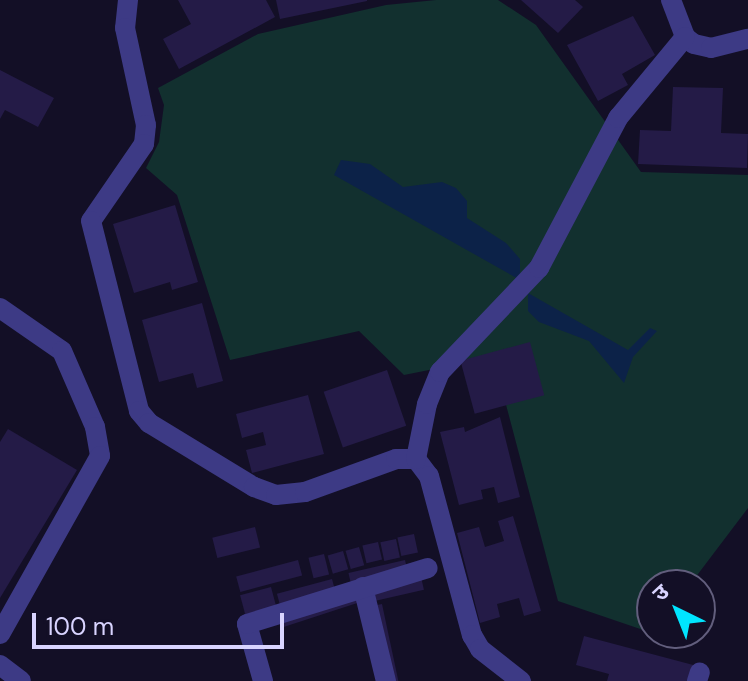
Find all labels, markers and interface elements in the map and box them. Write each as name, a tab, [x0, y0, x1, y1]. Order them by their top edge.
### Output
north arrow	[636, 569, 716, 649]
text: उ	[646, 578, 675, 608]
scale bar	[36, 597, 288, 647]
text: 100 m	[46, 611, 114, 642]

